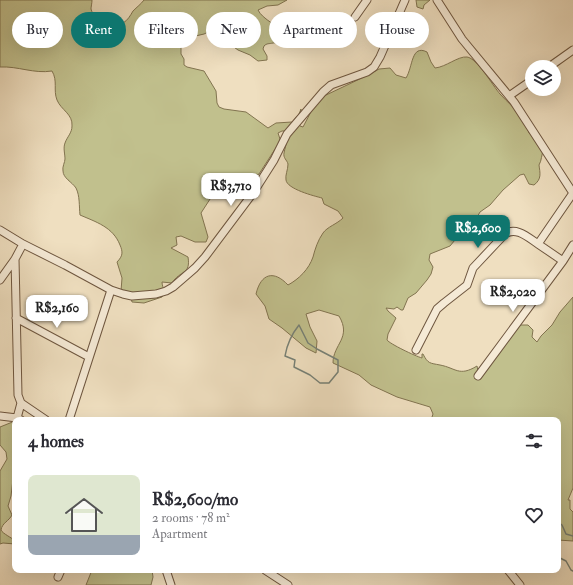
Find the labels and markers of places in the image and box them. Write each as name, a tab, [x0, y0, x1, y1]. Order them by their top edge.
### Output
pin: R$3,710	[194, 173, 268, 207]
pin: R$2,600	[441, 215, 515, 249]
pin: R$2,020	[476, 279, 550, 313]
pin: R$2,160	[20, 295, 94, 329]

